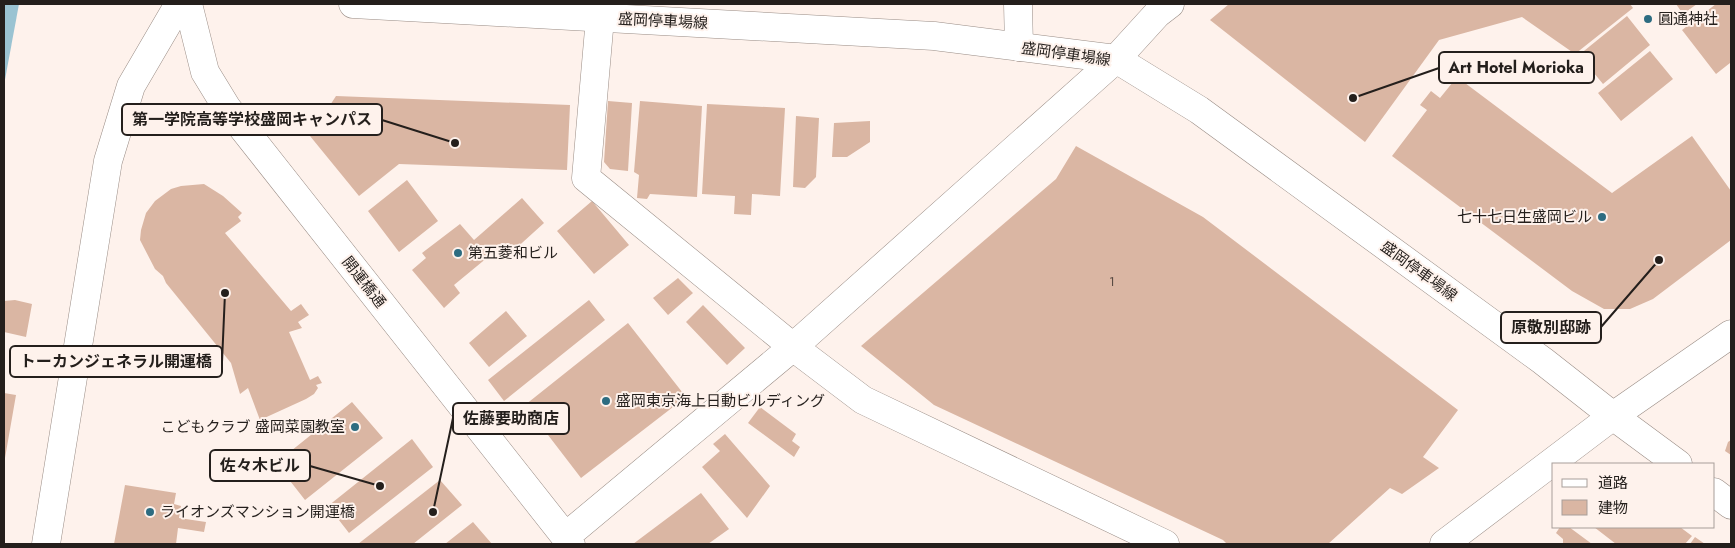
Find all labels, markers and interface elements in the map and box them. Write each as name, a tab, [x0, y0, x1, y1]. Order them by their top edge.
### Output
street label: 盛岡停車場線	[617, 8, 709, 34]
place label: 圓通神社	[1658, 8, 1718, 30]
marker: 圓通神社	[1642, 13, 1654, 25]
street label: 盛岡停車場線	[1020, 37, 1112, 71]
callout: Art Hotel Morioka	[1439, 52, 1594, 83]
text: Art Hotel Morioka	[1447, 56, 1584, 79]
callout: 第一学院高等学校盛岡キャンパス	[122, 104, 382, 135]
text: 第一学院高等学校盛岡キャンパス	[132, 108, 372, 131]
place label: 七十七日生盛岡ビル	[1457, 206, 1592, 228]
marker: 七十七日生盛岡ビル	[1596, 211, 1608, 223]
street label: 盛岡停車場線	[1376, 236, 1462, 306]
place label: 第五菱和ビル	[468, 242, 558, 264]
marker: 第五菱和ビル	[452, 247, 464, 259]
street label: 開運橋通	[337, 252, 391, 312]
house number: 1	[1109, 273, 1115, 291]
callout: 原敬別邸跡	[1501, 312, 1601, 343]
text: 原敬別邸跡	[1511, 316, 1591, 339]
callout: トーカンジェネラル開運橋	[10, 346, 222, 377]
text: トーカンジェネラル開運橋	[20, 350, 212, 373]
place label: 盛岡東京海上日動ビルディング	[616, 390, 825, 412]
marker: 盛岡東京海上日動ビルディング	[600, 395, 612, 407]
callout: 佐藤要助商店	[453, 403, 569, 434]
text: 佐藤要助商店	[462, 407, 559, 430]
place label: こどもクラブ 盛岡菜園教室	[160, 416, 345, 438]
marker: こどもクラブ 盛岡菜園教室	[349, 421, 361, 433]
callout: 佐々木ビル	[210, 450, 310, 481]
text: 佐々木ビル	[219, 454, 300, 477]
legend	[1552, 463, 1715, 528]
text: 道路	[1598, 472, 1628, 494]
text: 建物	[1598, 497, 1628, 519]
place label: ライオンズマンション開運橋	[160, 501, 355, 523]
marker: ライオンズマンション開運橋	[144, 506, 156, 518]

